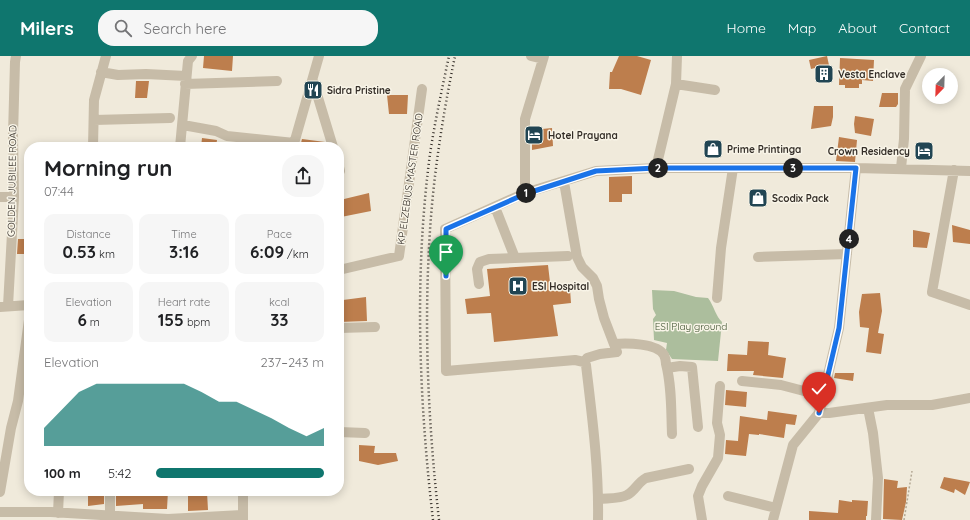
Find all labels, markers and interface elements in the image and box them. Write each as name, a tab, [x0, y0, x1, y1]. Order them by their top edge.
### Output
search box	[98, 10, 378, 46]
text: Milers	[20, 16, 74, 40]
icon: search	[112, 17, 134, 39]
text: Search here	[144, 19, 226, 38]
text: Home	[727, 19, 766, 37]
text: Map	[788, 19, 816, 37]
text: About	[838, 19, 877, 37]
text: Contact	[899, 19, 950, 37]
building icon: Vesta Enclave	[813, 63, 835, 85]
place label: Vesta Enclave	[838, 68, 906, 81]
north arrow	[922, 68, 958, 104]
map controls	[922, 68, 958, 104]
restaurant icon: Sidra Pristine	[302, 79, 324, 101]
place label: Sidra Pristine	[327, 84, 391, 97]
street label: KP ELZEBIUS MASTER ROAD	[394, 113, 426, 245]
hotel icon: Hotel Prayana	[523, 124, 545, 146]
street label: GOLDEN JUBILEE ROAD	[5, 125, 19, 237]
place label: Hotel Prayana	[548, 129, 618, 142]
shop icon: Prime Printinga	[702, 138, 724, 160]
hotel icon: Crown Residency	[913, 140, 935, 162]
place label: Prime Printinga	[727, 143, 801, 156]
place label: Crown Residency	[828, 145, 910, 158]
text: Morning run	[44, 154, 172, 182]
button: share	[282, 155, 324, 197]
pin: 2	[648, 158, 668, 178]
pin: 3	[783, 158, 803, 178]
text: 2	[655, 161, 661, 175]
text: 3	[790, 161, 796, 175]
text: 07:44	[44, 183, 74, 199]
pin: 1	[516, 183, 536, 203]
text: 1	[524, 186, 528, 200]
shop icon: Scodix Pack	[747, 187, 769, 209]
place label: Scodix Pack	[772, 192, 829, 205]
text: Distance	[67, 227, 111, 241]
text: Time	[171, 227, 197, 241]
text: Pace	[267, 227, 292, 241]
pin: 4	[839, 229, 859, 249]
text: 4	[846, 232, 852, 246]
pin	[429, 235, 463, 276]
text: 0.53	[62, 241, 96, 262]
text: 3:16	[169, 241, 199, 262]
text: 6:09	[250, 241, 284, 262]
icon: arrive	[435, 241, 457, 263]
text: km	[96, 247, 115, 261]
text: /km	[284, 247, 309, 261]
hospital icon: ESI Hospital	[507, 275, 529, 297]
place label: ESI Hospital	[532, 280, 589, 293]
text: Elevation	[65, 295, 112, 309]
text: Heart rate	[158, 295, 210, 309]
text: kcal	[269, 295, 290, 309]
text: 6	[77, 309, 87, 330]
text: 155	[158, 309, 184, 330]
text: 33	[270, 309, 288, 330]
text: m	[87, 315, 100, 329]
text: bpm	[184, 315, 210, 329]
park label: ESI Play ground	[655, 320, 727, 333]
text: Elevation	[44, 354, 99, 370]
text: 237–243 m	[261, 354, 324, 370]
pin	[802, 372, 836, 413]
icon: check	[808, 378, 830, 400]
text: 100 m	[44, 465, 81, 481]
text: 5:42	[108, 465, 132, 481]

